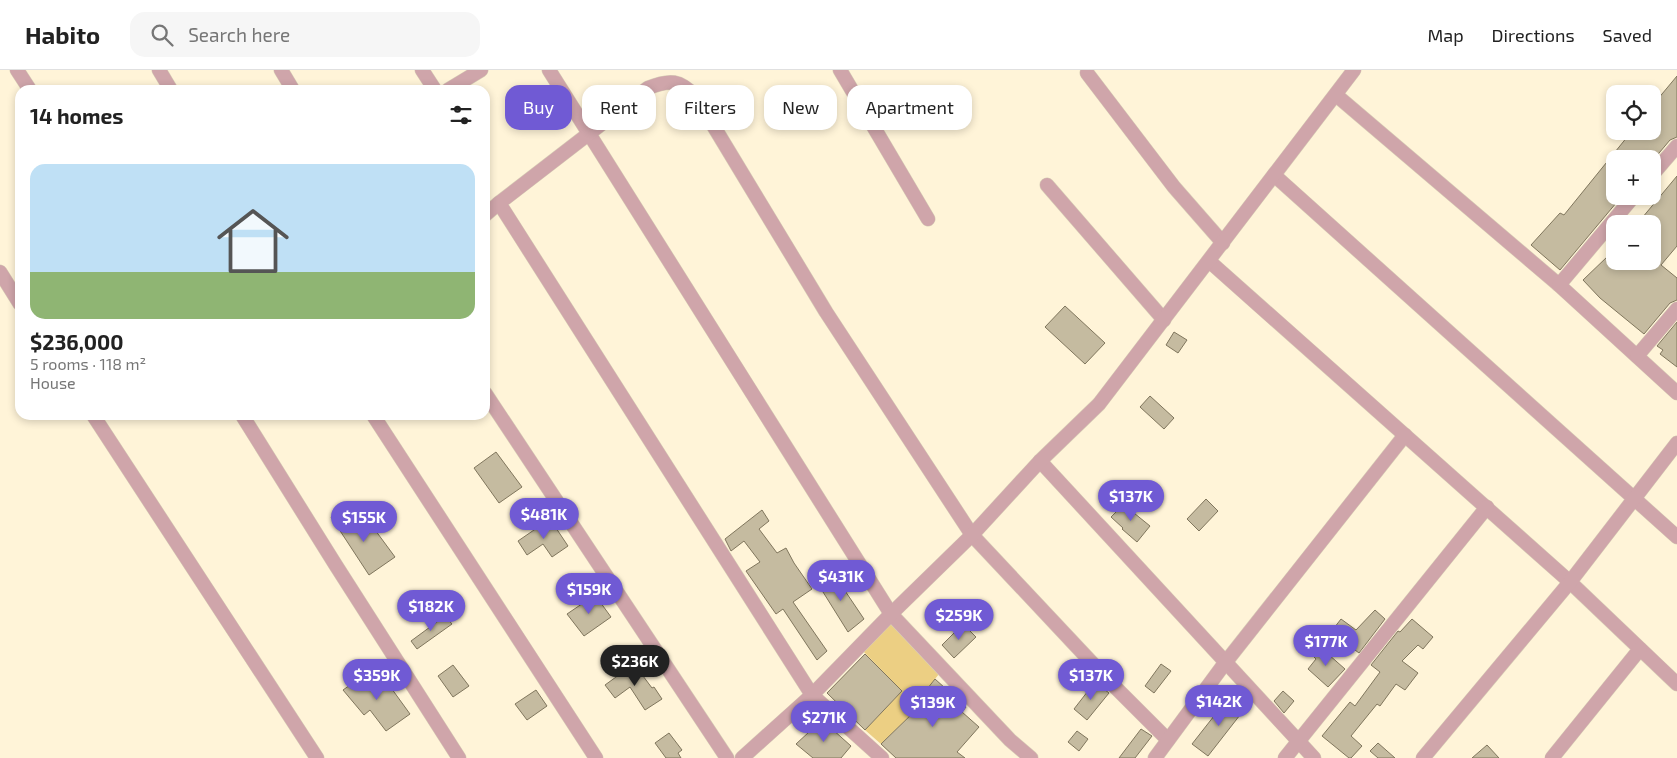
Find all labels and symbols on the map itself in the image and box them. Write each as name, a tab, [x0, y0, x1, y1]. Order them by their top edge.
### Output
pin: $137K	[1096, 480, 1166, 522]
pin: $481K	[509, 498, 579, 540]
pin: $155K	[329, 500, 399, 543]
pin: $431K	[806, 560, 876, 602]
pin: $159K	[554, 572, 624, 615]
pin: $182K	[396, 590, 466, 632]
pin: $259K	[924, 598, 994, 641]
pin: $177K	[1291, 624, 1361, 667]
pin: $236K	[600, 644, 670, 687]
pin: $359K	[342, 658, 412, 701]
pin: $137K	[1056, 658, 1126, 701]
pin: $142K	[1184, 684, 1254, 727]
pin: $139K	[898, 686, 968, 728]
pin: $271K	[789, 700, 859, 743]

